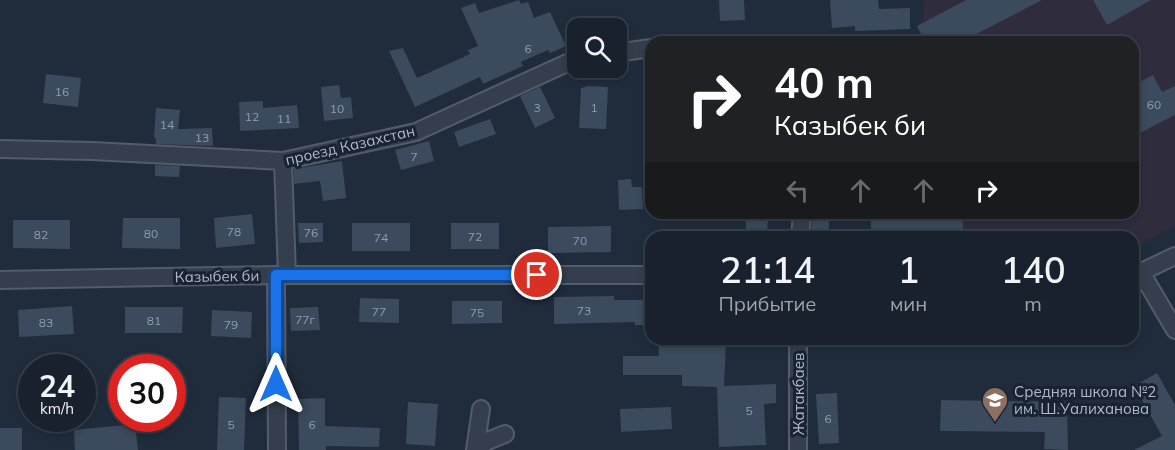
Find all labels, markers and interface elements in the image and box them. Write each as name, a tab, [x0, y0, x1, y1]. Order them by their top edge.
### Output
map controls	[567, 18, 627, 78]
button: search	[567, 18, 627, 78]
house number: 6	[524, 41, 532, 56]
text: 40 m	[774, 56, 874, 109]
icon: right	[675, 60, 753, 138]
house number: 16	[55, 84, 69, 99]
house number: 60	[1147, 97, 1161, 112]
house number: 3	[533, 100, 541, 115]
house number: 1	[590, 100, 598, 115]
house number: 10	[330, 101, 344, 116]
text: Казыбек би	[774, 108, 926, 142]
house number: 12	[245, 109, 259, 124]
house number: 11	[277, 111, 291, 126]
house number: 14	[160, 117, 174, 132]
street label: проезд Казахстан	[283, 121, 417, 169]
house number: 13	[195, 130, 209, 145]
house number: 7	[410, 149, 418, 164]
icon: left	[781, 174, 814, 207]
icon: ahead	[844, 174, 877, 207]
icon: ahead	[907, 174, 940, 207]
icon: right	[970, 174, 1003, 207]
house number: 78	[227, 224, 241, 239]
house number: 76	[304, 225, 318, 240]
house number: 80	[144, 226, 158, 241]
house number: 82	[34, 227, 48, 242]
house number: 72	[468, 229, 482, 244]
house number: 74	[374, 230, 388, 245]
house number: 70	[573, 233, 587, 248]
text: 21:14	[720, 247, 815, 292]
text: 1	[898, 247, 919, 292]
text: 140	[1001, 247, 1066, 292]
pin	[511, 249, 562, 300]
icon: arrive	[520, 258, 553, 291]
street label: Казыбек би	[175, 266, 259, 286]
text: Прибытие	[718, 291, 816, 316]
text: мин	[890, 291, 927, 316]
text: m	[1024, 291, 1042, 316]
house number: 73	[577, 303, 591, 318]
house number: 77	[372, 304, 386, 319]
house number: 75	[470, 305, 484, 320]
house number: 77г	[295, 312, 316, 327]
house number: 81	[147, 313, 161, 328]
house number: 83	[39, 315, 53, 330]
house number: 79	[224, 317, 238, 332]
position arrow	[244, 352, 308, 416]
street label: Жатакбаев	[789, 353, 808, 435]
speed limit sign: 30	[108, 354, 186, 432]
text: 24	[39, 367, 75, 405]
place label: Средняя школа №2 им. Ш.Уалиханова	[1014, 382, 1156, 418]
school or university icon: Средняя школа №2 им. Ш.Уалиханова	[980, 385, 1010, 423]
text: km/h	[40, 399, 74, 418]
house number: 5	[745, 403, 753, 418]
house number: 6	[824, 411, 832, 426]
house number: 5	[227, 417, 235, 432]
house number: 6	[308, 417, 316, 432]

